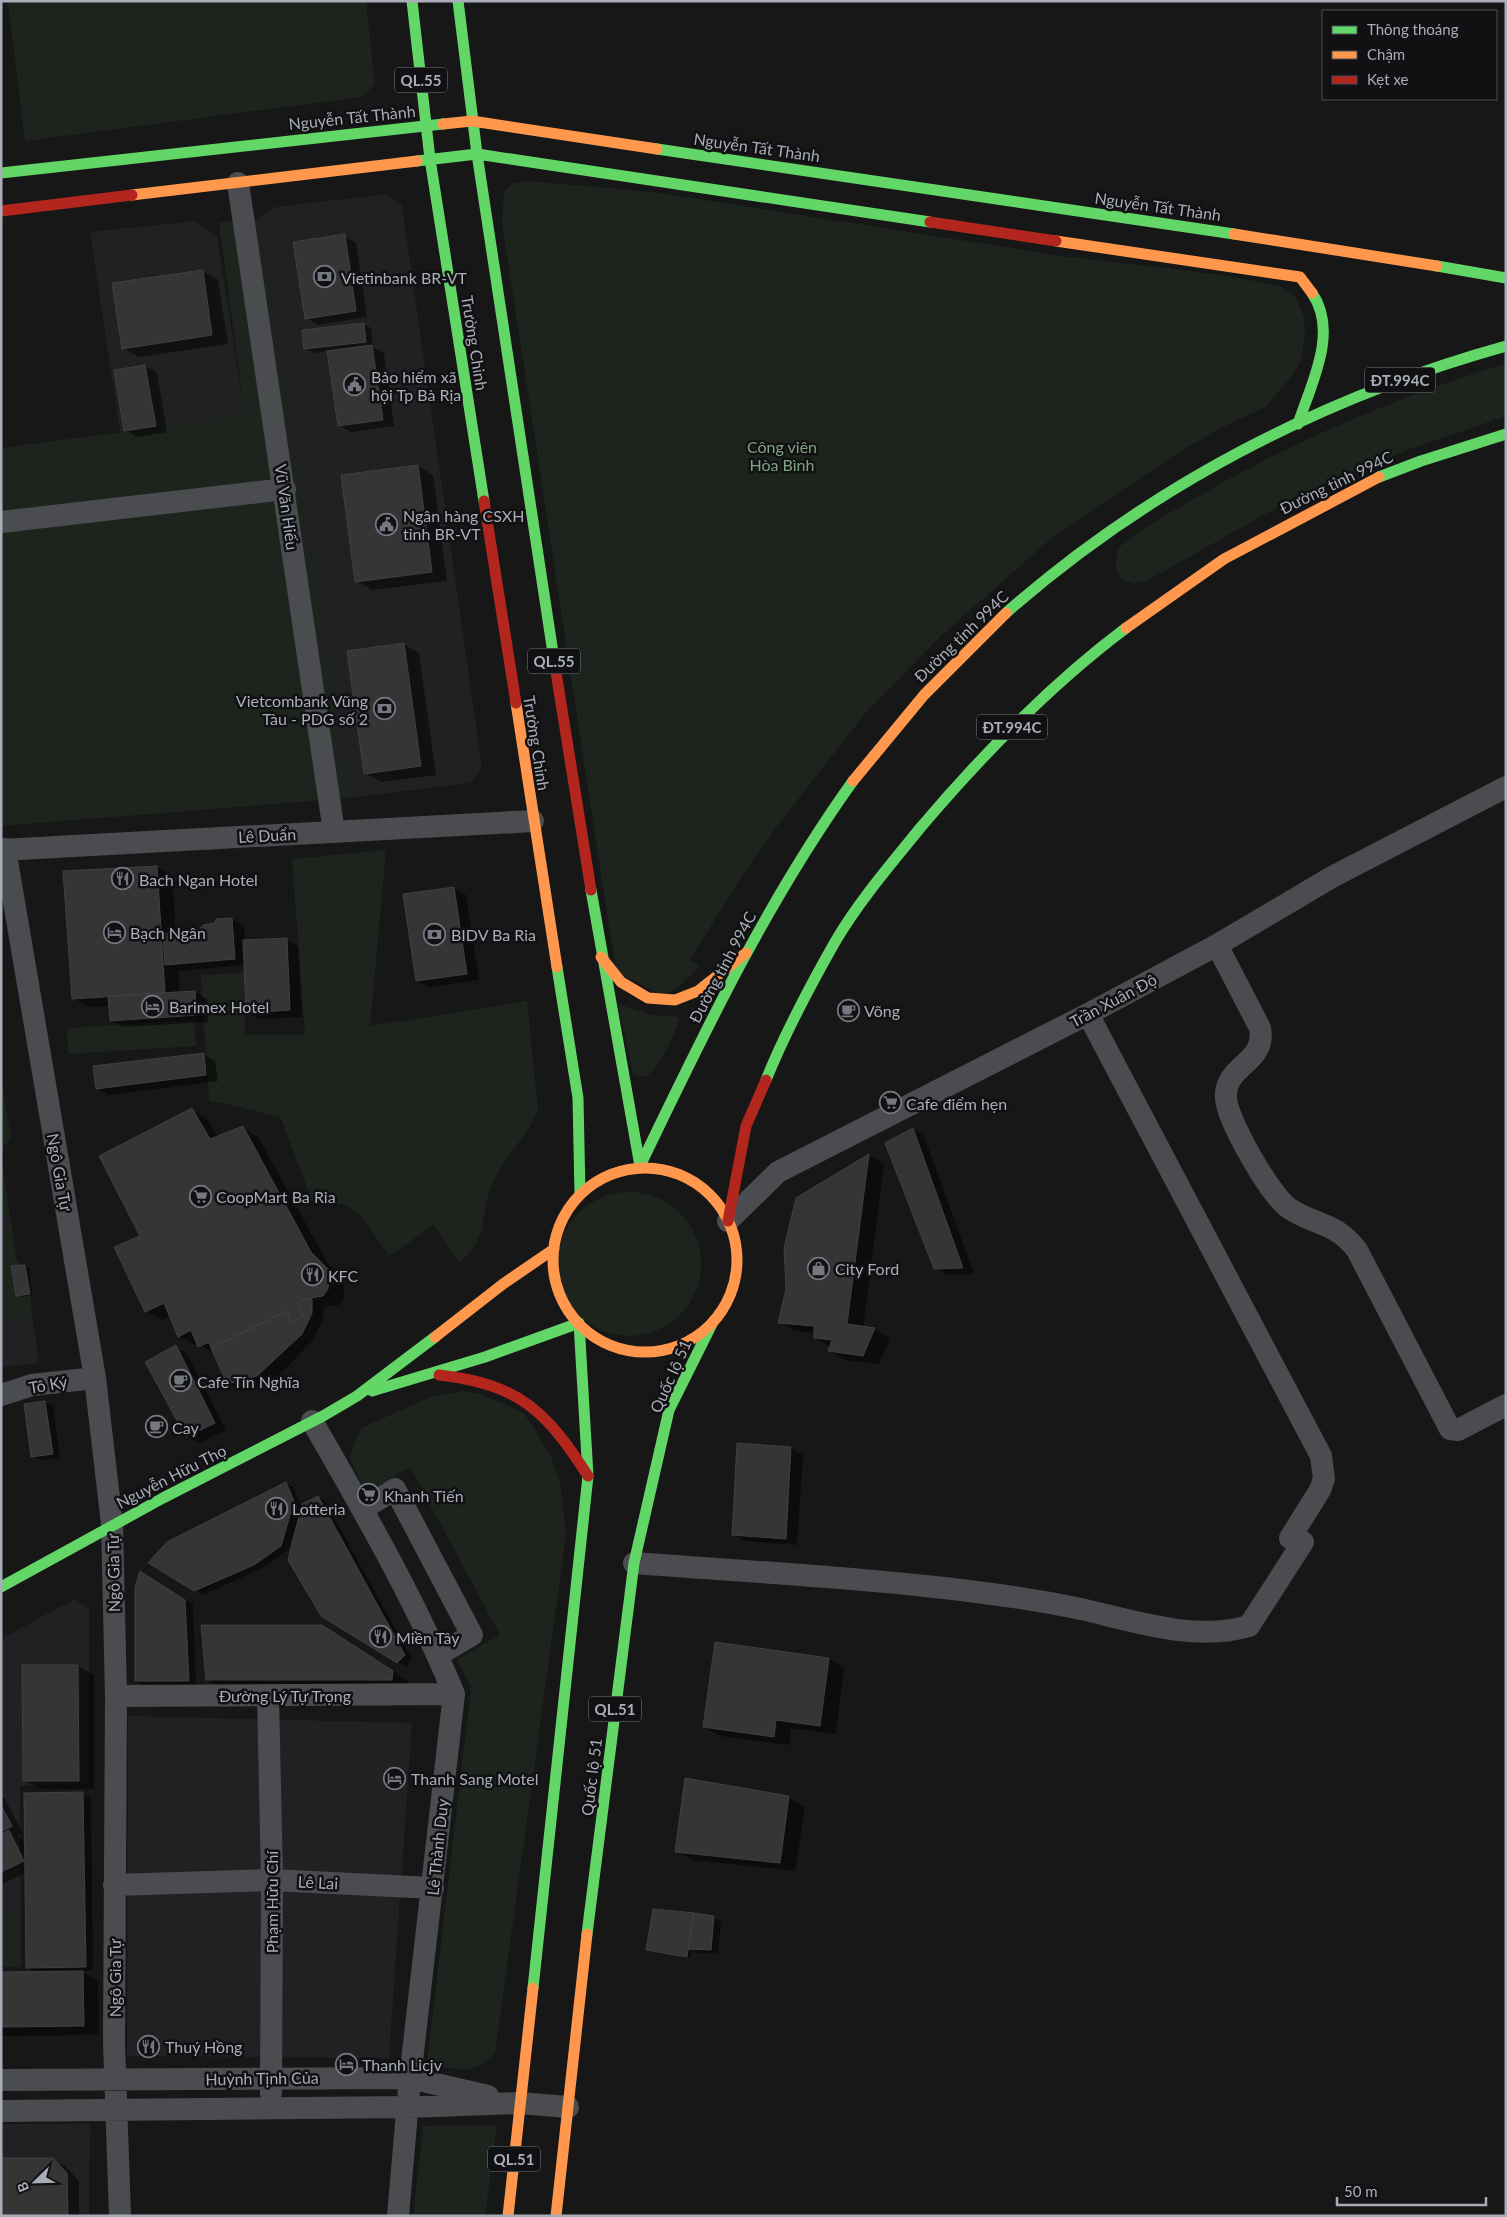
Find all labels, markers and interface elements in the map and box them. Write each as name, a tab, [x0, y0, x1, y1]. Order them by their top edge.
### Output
legend	[1322, 10, 1497, 100]
text: Thông thoáng	[1367, 20, 1459, 38]
text: Chậm	[1367, 45, 1405, 63]
road number: QL.55	[395, 68, 447, 92]
text: Kẹt xe	[1367, 70, 1409, 88]
street label: Nguyễn Tất Thành	[288, 101, 416, 133]
street label: Nguyễn Tất Thành	[693, 129, 821, 165]
street label: Nguyễn Tất Thành	[1094, 188, 1222, 224]
bank icon: Vietinbank BR-VT	[313, 265, 337, 289]
place label: Vietinbank BR-VT	[341, 268, 468, 287]
street label: Trường Chinh	[458, 294, 492, 392]
place label: Bảo hiểm xã hội Tp Bà Rịa	[371, 367, 461, 404]
road number: ĐT.994C	[1365, 368, 1435, 392]
public building icon: Bảo hiểm xã hội Tp Bà Rịa	[343, 373, 367, 397]
park label: Công viên Hòa Bình	[747, 437, 817, 474]
street label: Đường tỉnh 994C	[1276, 446, 1396, 518]
street label: Vũ Văn Hiếu	[272, 463, 302, 551]
place label: Ngân hàng CSXH tỉnh BR-VT	[403, 506, 524, 543]
public building icon: Ngân hàng CSXH tỉnh BR-VT	[375, 512, 399, 536]
street label: Đường tỉnh 994C	[910, 586, 1012, 686]
road number: QL.55	[528, 648, 580, 674]
place label: Vietcombank Vũng Tàu - PDG số 2	[236, 691, 368, 728]
street label: Trường Chinh	[520, 694, 554, 792]
bank icon: Vietcombank Vũng Tàu - PDG số 2	[372, 697, 396, 721]
road number: ĐT.994C	[977, 714, 1047, 740]
street label: Lê Duẩn	[238, 824, 296, 846]
restaurant icon: Bach Ngan Hotel	[111, 867, 135, 891]
place label: Bach Ngan Hotel	[139, 870, 258, 889]
street label: Đường tỉnh 994C	[685, 908, 760, 1026]
hotel icon: Bạch Ngân	[102, 920, 126, 944]
bank icon: BIDV Ba Ria	[423, 922, 447, 946]
place label: Bạch Ngân	[130, 923, 206, 942]
place label: BIDV Ba Ria	[451, 925, 536, 944]
street label: Trần Xuân Độ	[1066, 969, 1160, 1031]
hotel icon: Barimex Hotel	[141, 994, 165, 1018]
place label: Barimex Hotel	[169, 997, 269, 1016]
cafe icon: Võng	[836, 998, 860, 1022]
place label: Võng	[864, 1001, 900, 1020]
supermarket icon: Cafe điểm hẹn	[878, 1091, 902, 1115]
place label: Cafe điểm hẹn	[906, 1094, 1007, 1113]
street label: Ngô Gia Tự	[44, 1132, 76, 1213]
supermarket icon: CoopMart Ba Ria	[188, 1184, 212, 1208]
place label: CoopMart Ba Ria	[216, 1187, 336, 1206]
shop icon: City Ford	[807, 1256, 831, 1280]
place label: City Ford	[835, 1259, 899, 1278]
restaurant icon: KFC	[300, 1263, 324, 1287]
place label: KFC	[328, 1266, 359, 1285]
street label: Quốc lộ 51	[645, 1337, 695, 1415]
cafe icon: Cafe Tín Nghĩa	[169, 1369, 193, 1393]
street label: Tô Ký	[27, 1371, 69, 1397]
place label: Cafe Tín Nghĩa	[197, 1372, 300, 1391]
cafe icon: Cay	[144, 1415, 168, 1439]
place label: Cay	[172, 1418, 199, 1437]
street label: Nguyễn Hữu Thọ	[113, 1440, 229, 1512]
supermarket icon: Khanh Tiến	[356, 1483, 380, 1507]
place label: Khanh Tiến	[384, 1486, 464, 1505]
restaurant icon: Lotteria	[264, 1496, 288, 1520]
place label: Lotteria	[292, 1499, 346, 1518]
street label: Ngô Gia Tự	[103, 1533, 123, 1612]
restaurant icon: Miền Tây	[368, 1625, 392, 1649]
place label: Miền Tây	[396, 1628, 460, 1647]
street label: Đường Lý Tự Trọng	[219, 1686, 351, 1705]
road number: QL.51	[589, 1696, 641, 1722]
street label: Quốc lộ 51	[577, 1737, 605, 1817]
hotel icon: Thanh Sang Motel	[383, 1766, 407, 1790]
place label: Thanh Sang Motel	[411, 1769, 538, 1788]
street label: Lê Thành Duy	[422, 1797, 452, 1896]
street label: Phạm Hữu Chí	[262, 1850, 281, 1953]
street label: Lê Lai	[297, 1871, 339, 1893]
street label: Ngô Gia Tự	[105, 1938, 124, 2017]
restaurant icon: Thuý Hồng	[137, 2034, 161, 2058]
place label: Thuý Hồng	[165, 2037, 242, 2056]
hotel icon: Thanh Licjv	[334, 2052, 358, 2076]
place label: Thanh Licjv	[362, 2055, 443, 2074]
street label: Huỳnh Tịnh Của	[205, 2068, 319, 2088]
road number: QL.51	[488, 2146, 540, 2172]
north arrow	[10, 2157, 60, 2207]
scale bar	[1337, 2174, 1486, 2206]
text: B	[13, 2180, 32, 2195]
text: 50 m	[1344, 2182, 1378, 2200]

